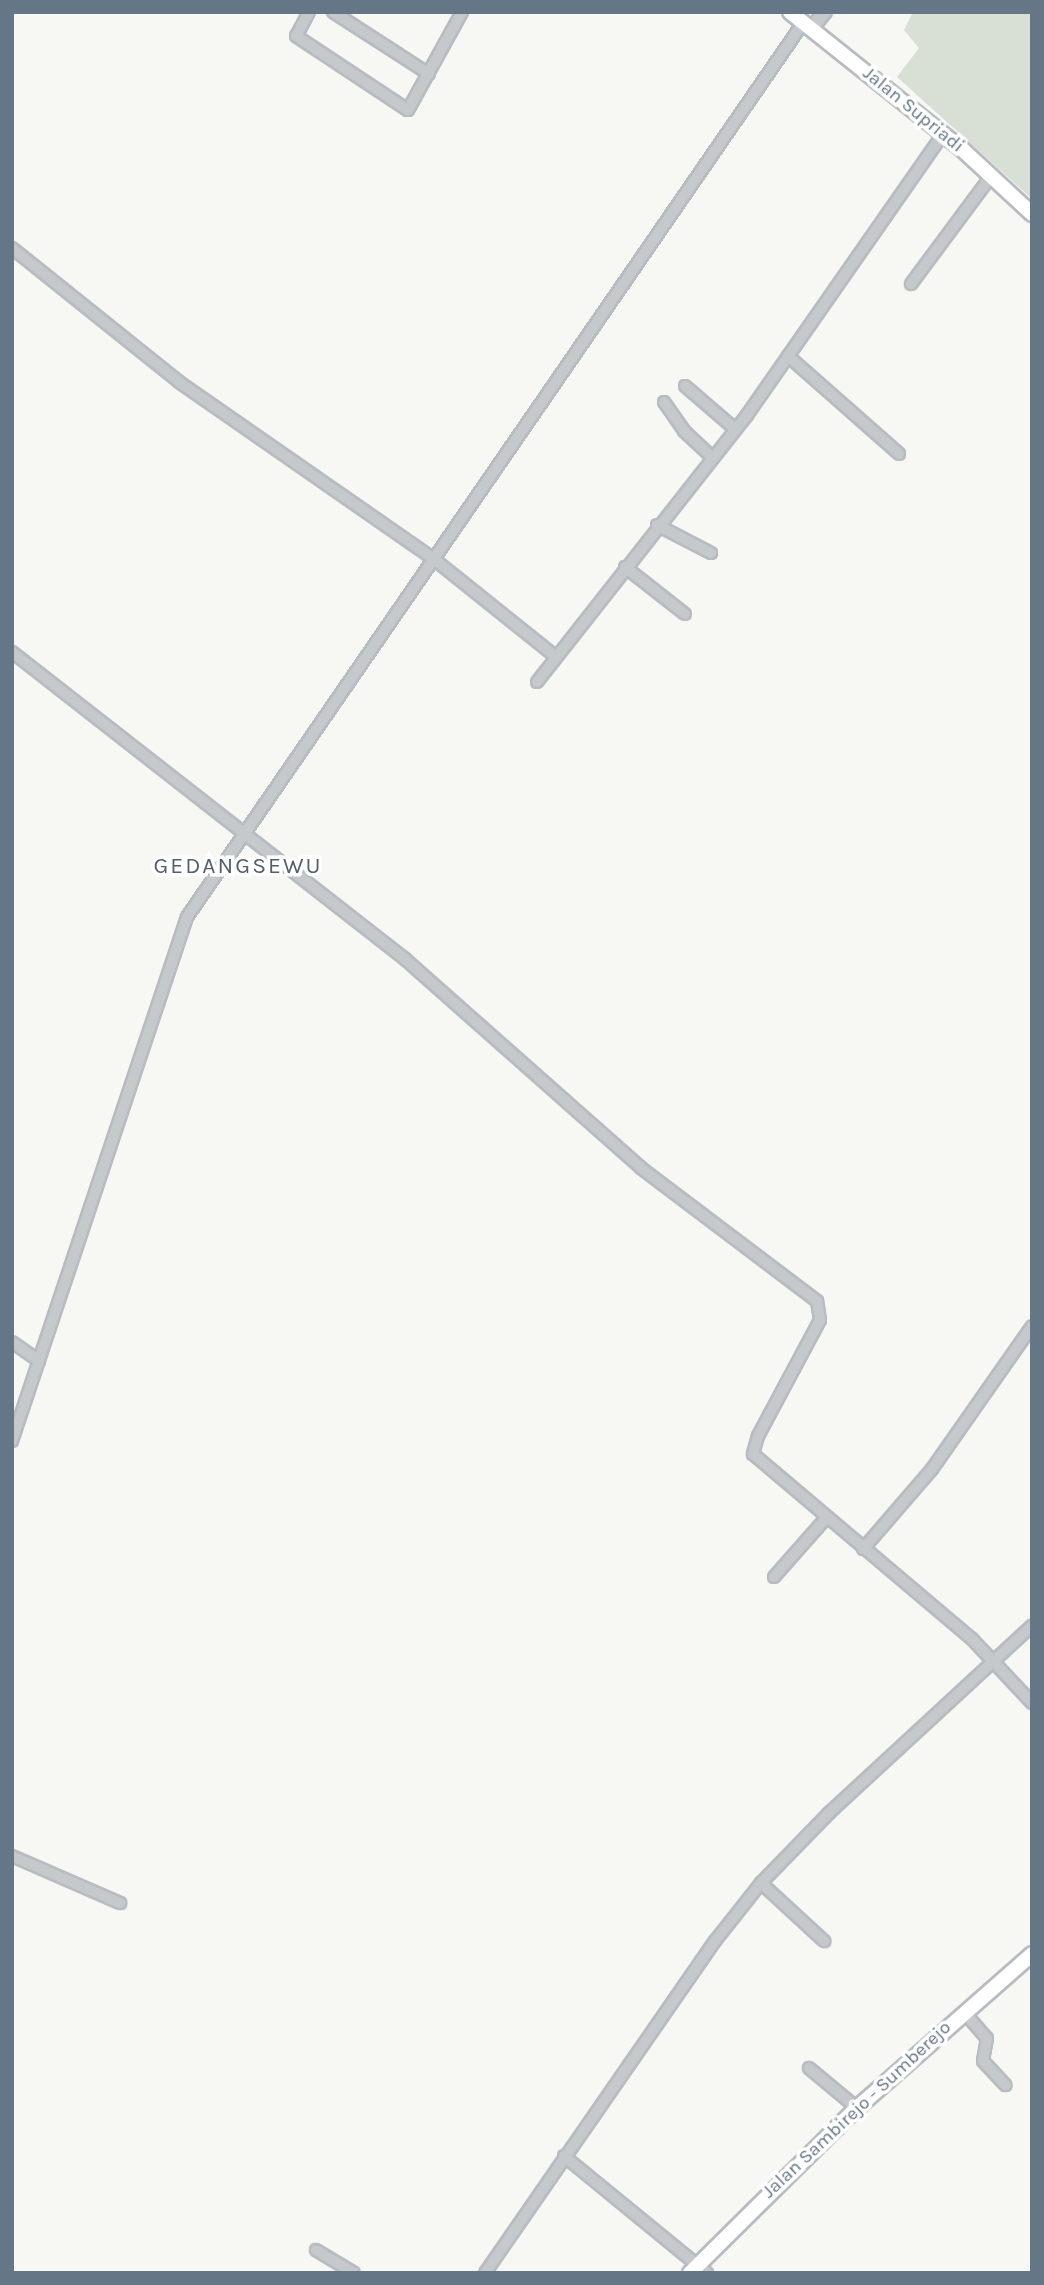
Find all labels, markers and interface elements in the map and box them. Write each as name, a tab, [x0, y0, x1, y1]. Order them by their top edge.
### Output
street label: Jalan Supriadi	[858, 62, 968, 158]
district label: GEDANGSEWU	[155, 852, 321, 880]
street label: Jalan Sambirejo - Sumberejo	[758, 2016, 956, 2204]

